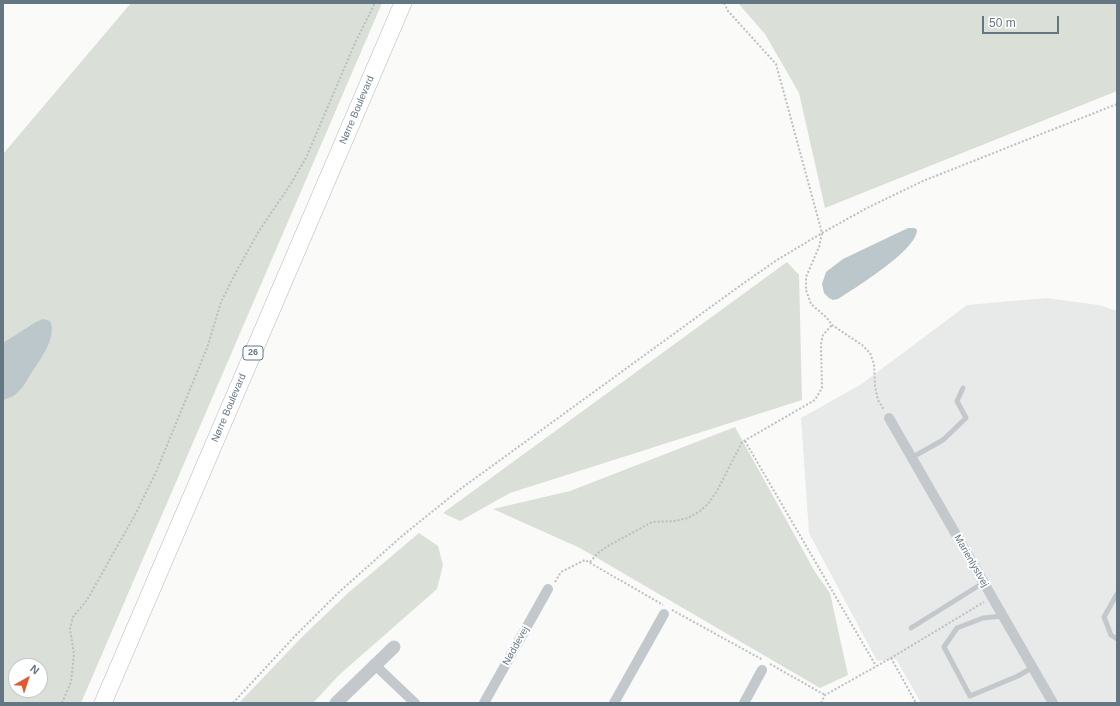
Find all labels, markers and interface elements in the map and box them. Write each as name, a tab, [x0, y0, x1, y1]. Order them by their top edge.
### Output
scale bar	[984, 8, 1061, 34]
text: 50 m	[989, 16, 1016, 30]
street label: Nørre Boulevard	[337, 74, 377, 146]
road number: 26	[243, 346, 263, 360]
street label: Nørre Boulevard	[209, 372, 249, 444]
street label: Marienlystvej	[951, 533, 991, 589]
street label: Nøddevej	[500, 624, 532, 668]
north arrow	[8, 658, 48, 698]
text: N	[28, 662, 42, 677]

